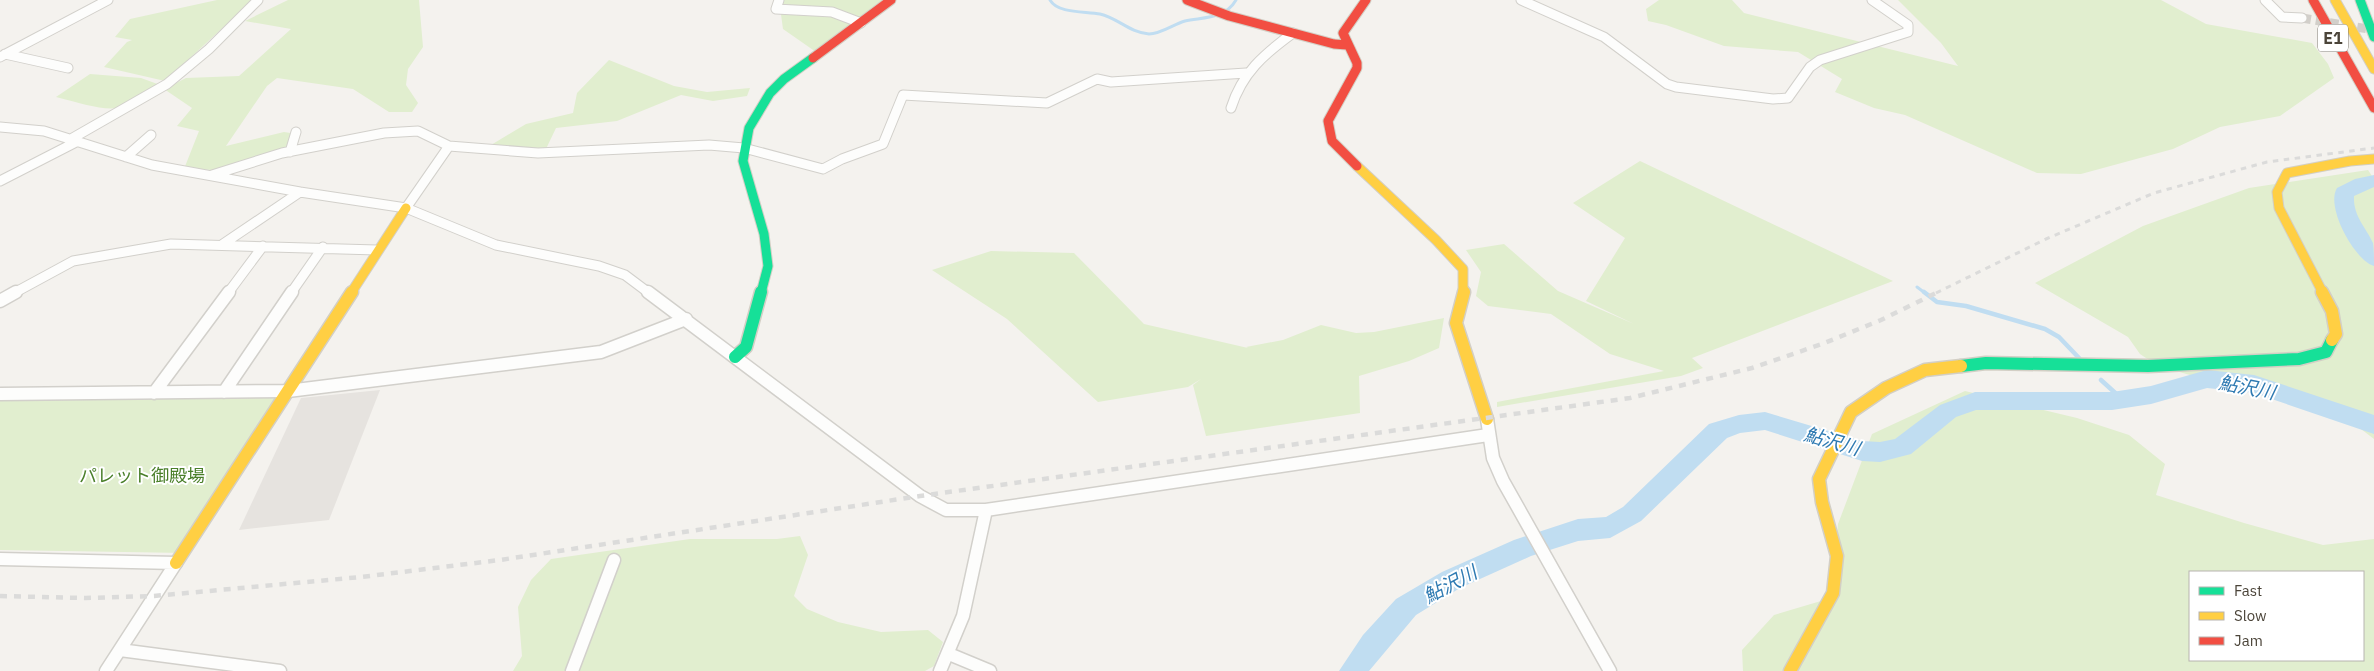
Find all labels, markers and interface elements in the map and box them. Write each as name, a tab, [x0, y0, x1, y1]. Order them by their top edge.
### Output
road number: E1	[2318, 24, 2348, 52]
water label: 鮎沢川	[2217, 370, 2279, 405]
water label: 鮎沢川	[1801, 422, 1865, 461]
park label: パレット御殿場	[79, 464, 205, 487]
water label: 鮎沢川	[1419, 559, 1483, 608]
legend	[2189, 571, 2364, 661]
text: Fast	[2234, 581, 2262, 600]
text: Slow	[2234, 606, 2267, 625]
text: Jam	[2234, 631, 2263, 650]

